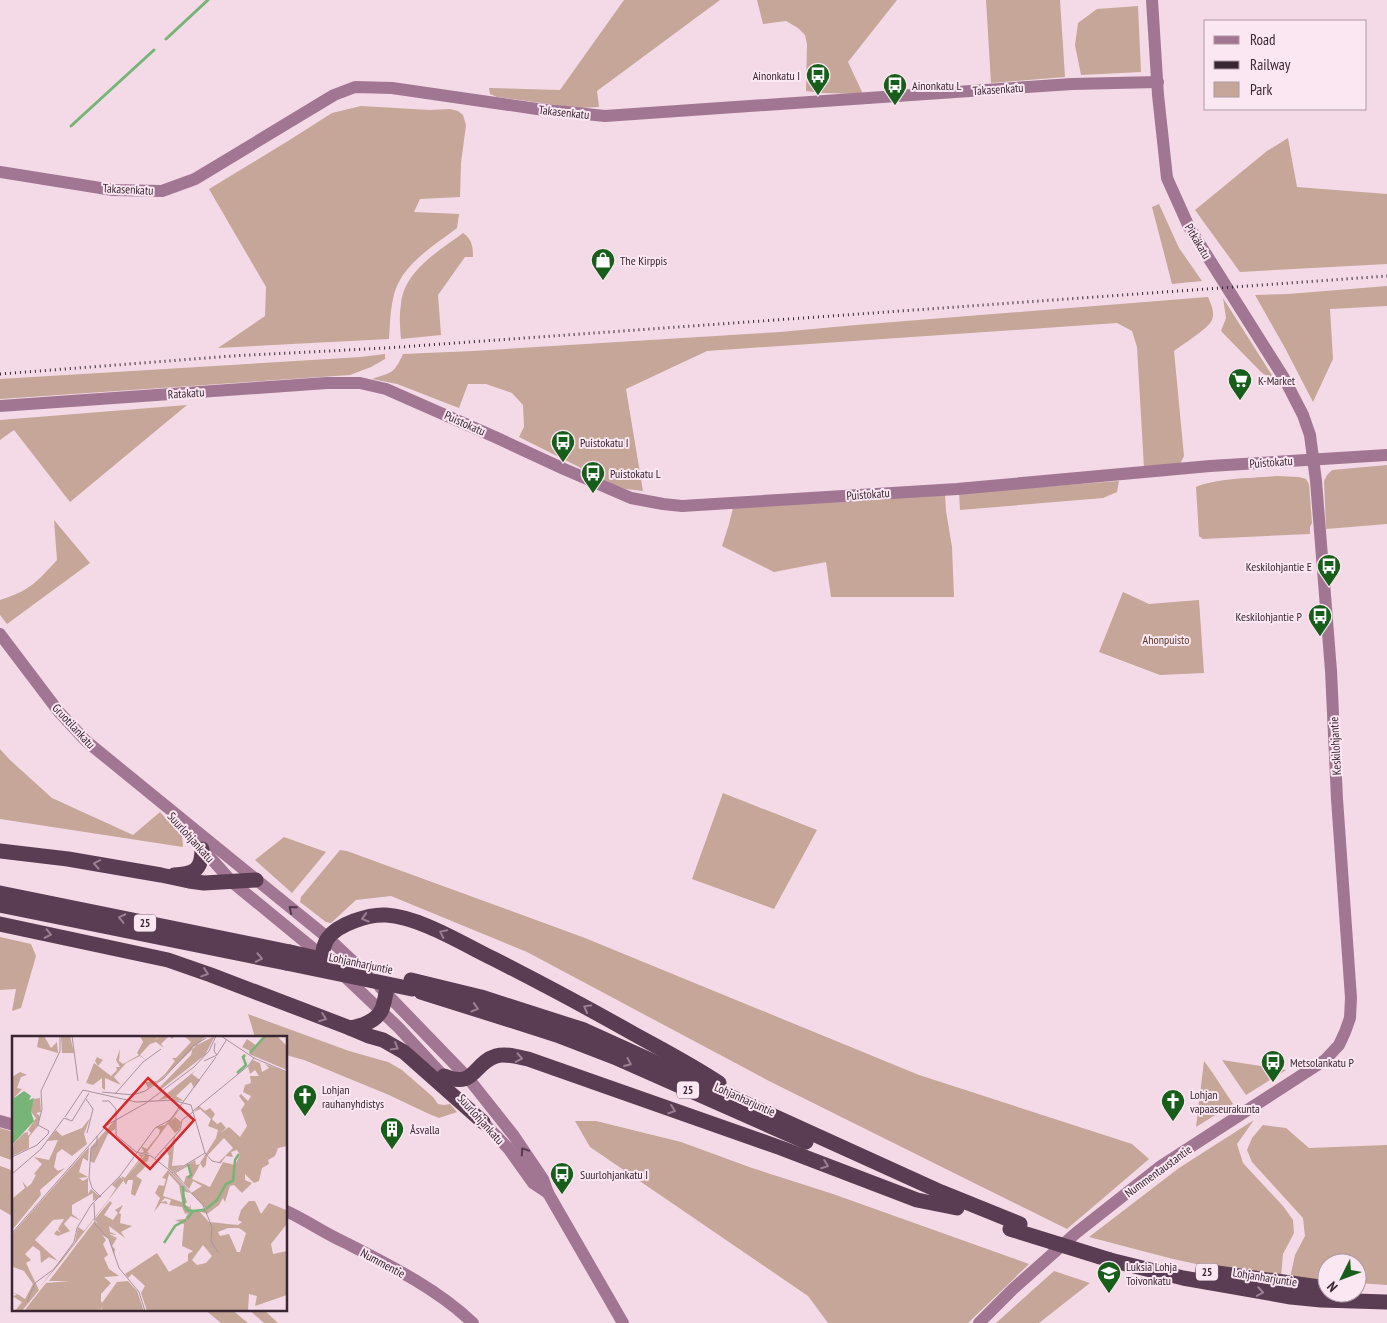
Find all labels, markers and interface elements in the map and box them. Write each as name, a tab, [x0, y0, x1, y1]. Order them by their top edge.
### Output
legend	[1204, 20, 1367, 110]
text: Road	[1250, 30, 1276, 49]
text: Railway	[1250, 55, 1291, 74]
bus stop icon: Ainonkatu I	[805, 62, 831, 96]
place label: Ainonkatu I	[753, 68, 800, 83]
bus stop icon: Ainonkatu L	[882, 72, 908, 106]
place label: Ainonkatu L	[912, 78, 962, 93]
street label: Takasenkatu	[972, 80, 1024, 98]
text: Park	[1250, 80, 1272, 99]
street label: Takasenkatu	[538, 102, 590, 122]
street label: Takasenkatu	[102, 180, 154, 198]
street label: Pitkäkatu	[1182, 221, 1214, 261]
shop icon: The Kirppis	[590, 247, 616, 281]
place label: The Kirppis	[620, 253, 667, 268]
supermarket icon: K-Market	[1227, 367, 1253, 401]
place label: K-Market	[1258, 373, 1296, 388]
street label: Ratakatu	[167, 384, 205, 402]
street label: Puistokatu	[442, 407, 488, 439]
bus stop icon: Puistokatu I	[550, 429, 576, 463]
place label: Puistokatu I	[580, 435, 629, 450]
street label: Puistokatu	[1249, 453, 1293, 471]
bus stop icon: Puistokatu L	[580, 460, 606, 494]
place label: Puistokatu L	[610, 466, 661, 481]
street label: Puistokatu	[846, 485, 890, 503]
bus stop icon: Keskilohjantie E	[1316, 553, 1342, 587]
place label: Keskilohjantie E	[1246, 559, 1312, 574]
bus stop icon: Keskilohjantie P	[1307, 603, 1333, 637]
place label: Keskilohjantie P	[1236, 609, 1303, 624]
park label: Ahonpuisto	[1143, 632, 1189, 647]
street label: Gruotilankatu	[49, 700, 99, 752]
street label: Keskilohjantie	[1326, 716, 1344, 776]
street label: Suurlohjankatu	[164, 809, 218, 865]
one-way arrow	[93, 860, 102, 870]
one-way arrow	[289, 907, 298, 915]
one-way arrow	[360, 912, 369, 923]
one-way arrow	[117, 913, 126, 924]
road number: 25	[134, 914, 156, 931]
one-way arrow	[43, 928, 52, 939]
one-way arrow	[439, 929, 448, 940]
street label: Lohjanharjuntie	[328, 949, 394, 977]
one-way arrow	[255, 952, 264, 963]
one-way arrow	[201, 967, 209, 977]
one-way arrow	[471, 1003, 479, 1013]
one-way arrow	[584, 1004, 593, 1014]
one-way arrow	[318, 1012, 327, 1022]
inset map	[12, 1036, 288, 1310]
one-way arrow	[389, 1040, 398, 1050]
bus stop icon: Metsolankatu P	[1260, 1049, 1286, 1083]
one-way arrow	[514, 1052, 523, 1062]
place label: Metsolankatu P	[1290, 1055, 1355, 1070]
one-way arrow	[623, 1057, 632, 1068]
street label: Lohjanharjuntie	[712, 1079, 778, 1119]
place label: Lohjan rauhanyhdistys	[322, 1082, 384, 1111]
road number: 25	[677, 1082, 699, 1098]
church icon: Lohjan rauhanyhdistys	[292, 1083, 318, 1117]
place label: Lohjan vapaaseurakunta	[1190, 1087, 1260, 1116]
church icon: Lohjan vapaaseurakunta	[1160, 1088, 1186, 1122]
street label: Suurlohjankatu	[454, 1091, 508, 1147]
one-way arrow	[668, 1104, 676, 1114]
building icon: Åsvalla	[379, 1116, 405, 1150]
place label: Åsvalla	[410, 1122, 440, 1137]
street label: Nummentaustantie	[1122, 1142, 1194, 1200]
one-way arrow	[521, 1147, 530, 1157]
one-way arrow	[820, 1159, 829, 1169]
bus stop icon: Suurlohjankatu I	[549, 1161, 575, 1195]
place label: Suurlohjankatu I	[580, 1167, 648, 1182]
street label: Nummentie	[358, 1245, 408, 1281]
north arrow	[1317, 1253, 1367, 1303]
place label: Luksia Lohja Toivonkatu	[1126, 1259, 1177, 1288]
school or university icon: Luksia Lohja Toivonkatu	[1096, 1260, 1122, 1294]
road number: 25	[1196, 1264, 1218, 1280]
street label: Lohjanharjuntie	[1232, 1265, 1298, 1289]
text: N	[1323, 1278, 1342, 1296]
one-way arrow	[1256, 1286, 1264, 1296]

